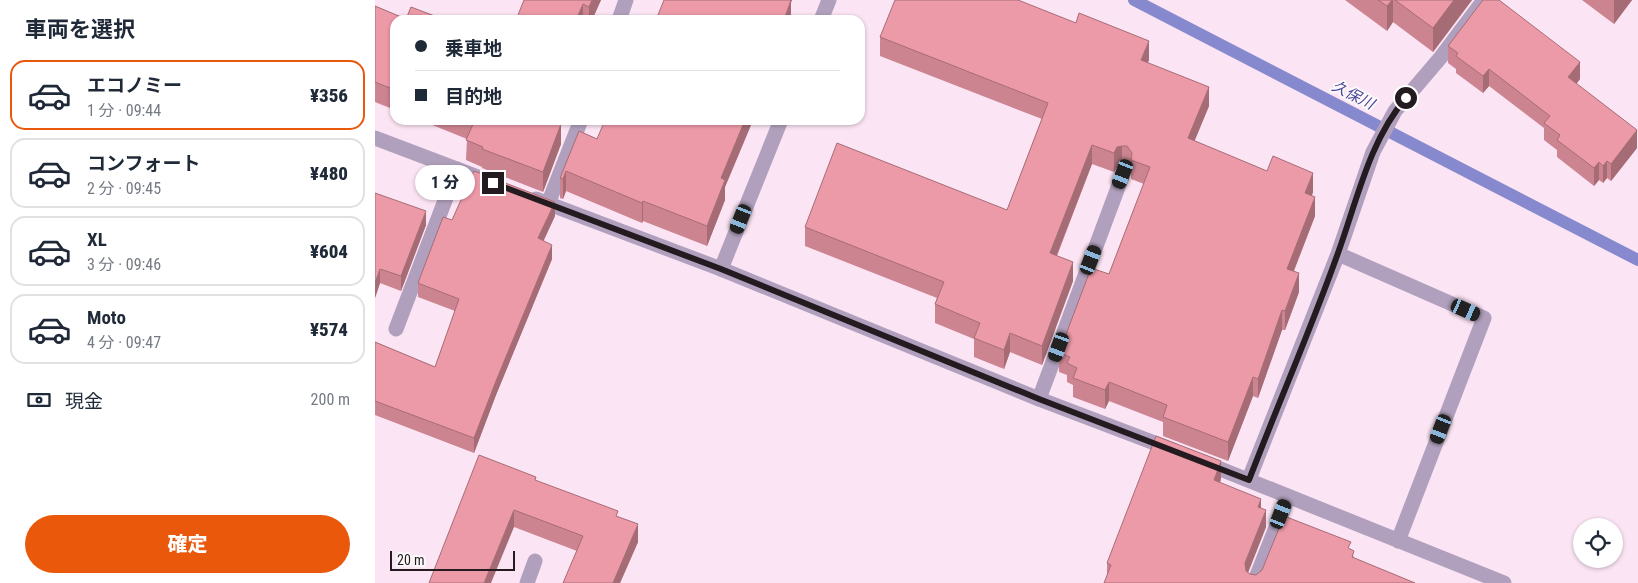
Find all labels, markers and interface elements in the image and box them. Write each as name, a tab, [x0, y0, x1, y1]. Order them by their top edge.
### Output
text: 車両を選択	[25, 17, 135, 42]
text: 乗車地	[445, 37, 502, 60]
icon: car	[27, 73, 72, 118]
text: エコノミー	[87, 74, 182, 97]
water label: 久保川	[1329, 77, 1379, 114]
text: ¥356	[310, 84, 348, 107]
text: 目的地	[445, 85, 502, 108]
route start	[1395, 87, 1417, 109]
text: 1 分 · 09:44	[87, 101, 161, 120]
icon: car	[27, 151, 72, 196]
text: コンフォート	[87, 152, 200, 175]
car	[1110, 157, 1135, 191]
text: ¥480	[310, 162, 348, 185]
callout: 1 分	[416, 166, 475, 200]
route end	[482, 172, 504, 194]
text: 1 分	[431, 173, 459, 192]
text: 2 分 · 09:45	[87, 179, 161, 198]
car	[728, 202, 753, 236]
text: XL	[87, 228, 107, 251]
icon: car	[27, 229, 72, 274]
text: ¥604	[310, 240, 348, 263]
car	[1078, 243, 1103, 277]
text: 3 分 · 09:46	[87, 255, 161, 274]
car	[1449, 297, 1482, 323]
text: Moto	[87, 306, 126, 329]
icon: car	[27, 307, 72, 352]
text: ¥574	[310, 318, 348, 341]
car	[1046, 330, 1071, 364]
text: 4 分 · 09:47	[87, 333, 161, 352]
icon: cash	[25, 386, 53, 414]
text: 現金	[65, 390, 103, 413]
text: 200 m	[311, 390, 350, 409]
car	[1428, 412, 1453, 446]
car	[1268, 497, 1293, 531]
button: 確定	[25, 515, 350, 573]
map controls	[1573, 518, 1623, 568]
button: locate	[1573, 518, 1623, 568]
scale bar	[390, 548, 515, 571]
text: 20 m	[397, 552, 425, 568]

